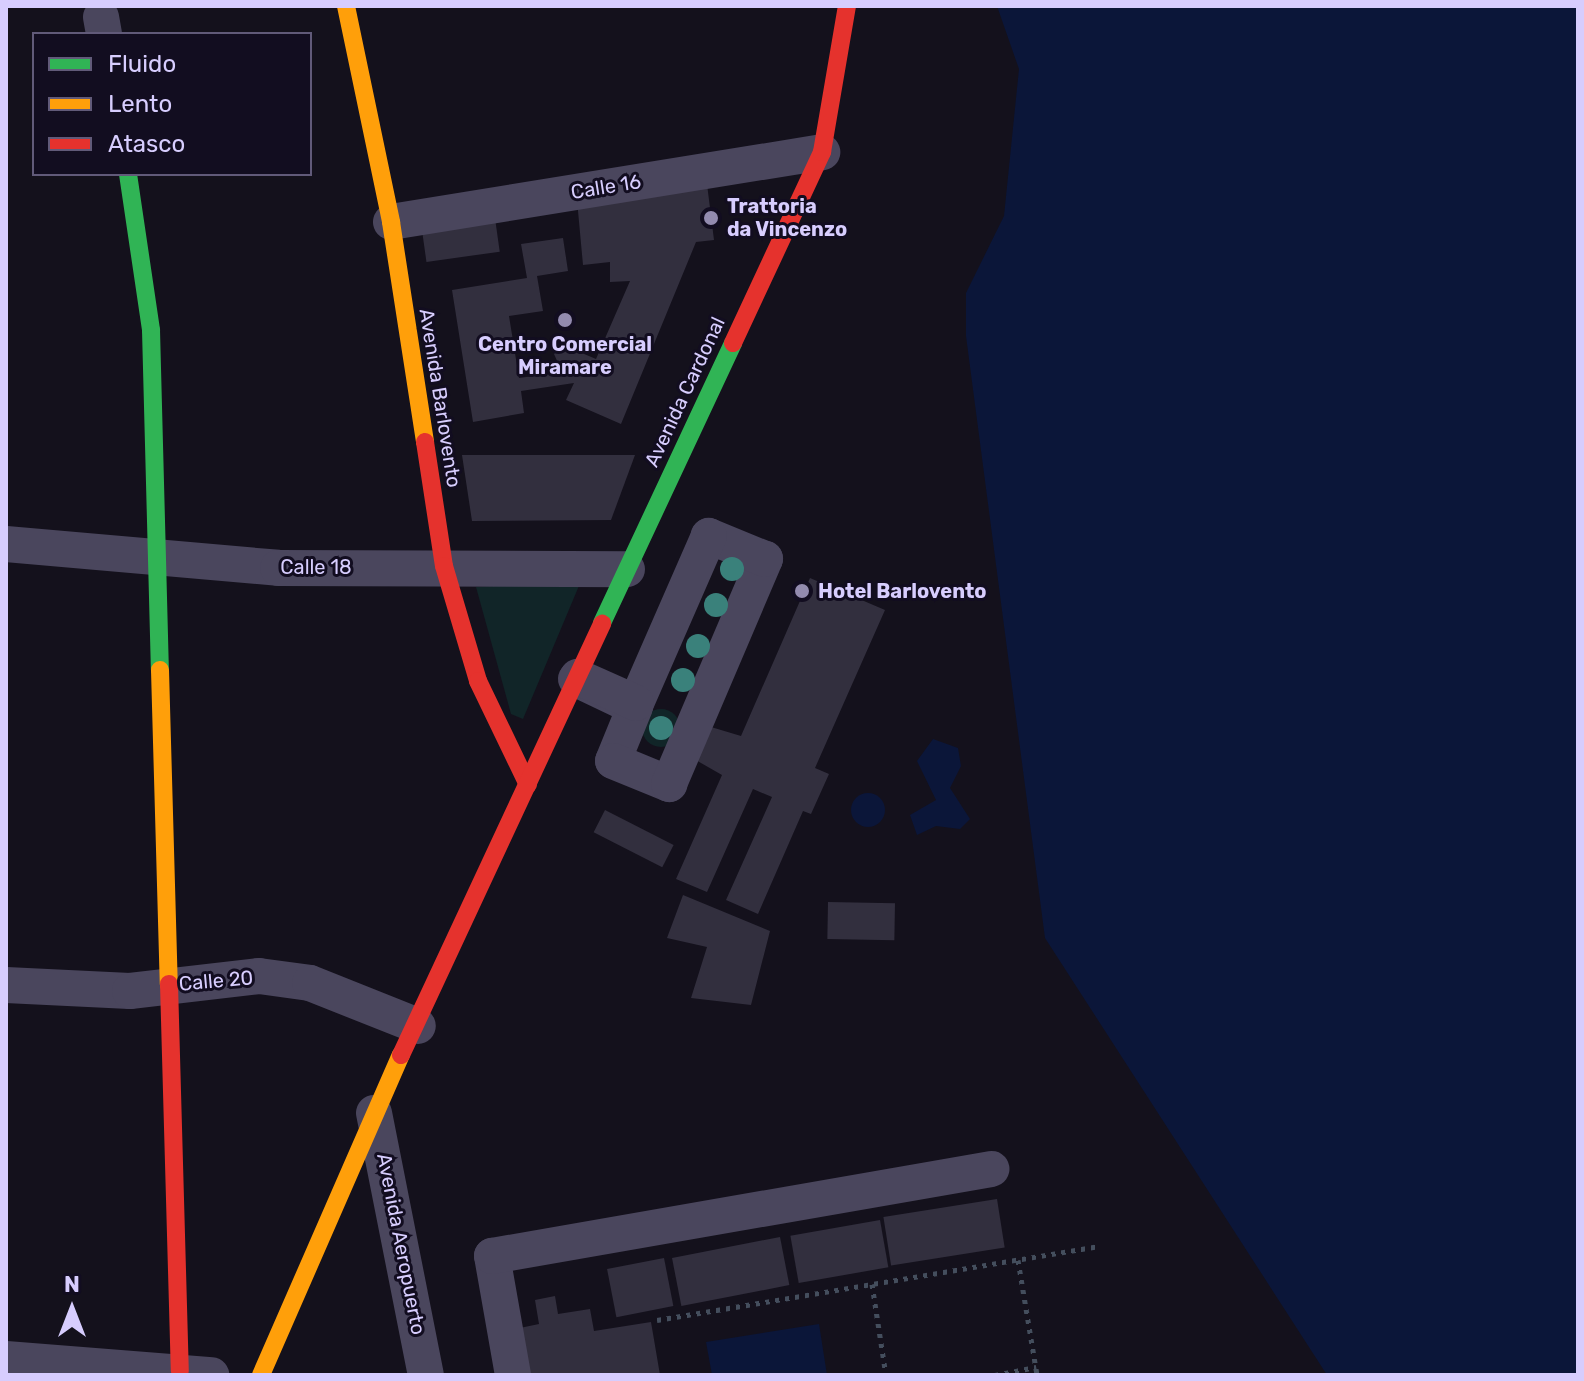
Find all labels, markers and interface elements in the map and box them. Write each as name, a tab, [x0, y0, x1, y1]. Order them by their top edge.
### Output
legend	[32, 32, 312, 176]
text: Fluido	[108, 50, 176, 78]
text: Lento	[108, 90, 172, 118]
text: Atasco	[108, 130, 185, 158]
street label: Calle 16	[569, 170, 643, 204]
place label: Trattoria da Vincenzo	[727, 194, 848, 241]
marker: Trattoria da Vincenzo	[702, 209, 720, 227]
street label: Avenida Barlovento	[414, 307, 466, 489]
marker: Centro Comercial Miramare	[556, 311, 574, 329]
street label: Avenida Cardonal	[640, 313, 730, 471]
place label: Centro Comercial Miramare	[478, 332, 652, 379]
street label: Calle 18	[280, 555, 352, 579]
place label: Hotel Barlovento	[818, 579, 986, 603]
marker: Hotel Barlovento	[793, 582, 811, 600]
street label: Calle 20	[178, 966, 254, 996]
street label: Avenida Aeropuerto	[372, 1151, 430, 1337]
north arrow	[32, 1269, 112, 1349]
text: N	[64, 1271, 80, 1298]

